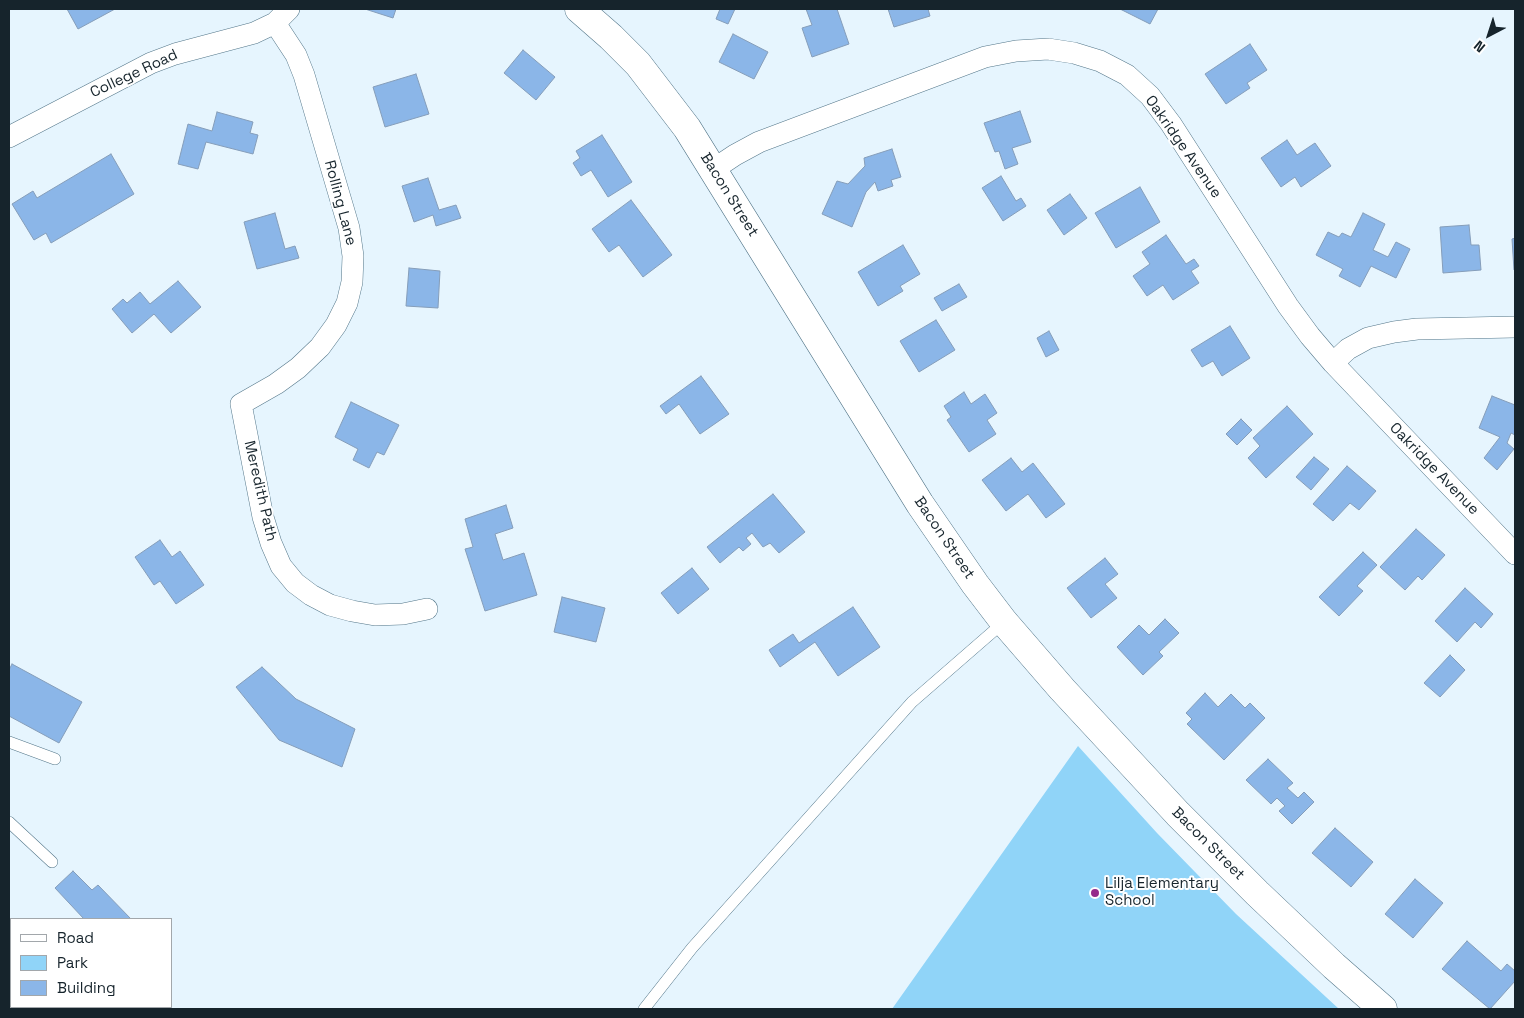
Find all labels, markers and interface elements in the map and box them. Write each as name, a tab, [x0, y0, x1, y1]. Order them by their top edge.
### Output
north arrow	[1464, 10, 1514, 60]
text: N	[1470, 37, 1489, 56]
street label: College Road	[87, 46, 181, 102]
street label: Oakridge Avenue	[1141, 92, 1225, 202]
street label: Bacon Street	[696, 150, 762, 240]
street label: Rolling Lane	[320, 158, 360, 248]
street label: Oakridge Avenue	[1385, 419, 1483, 519]
street label: Meredith Path	[240, 439, 280, 543]
street label: Bacon Street	[910, 493, 978, 583]
street label: Bacon Street	[1168, 804, 1248, 884]
place label: Lilja Elementary School	[1105, 875, 1219, 910]
marker: Lilja Elementary School	[1089, 887, 1101, 899]
legend	[10, 918, 172, 1008]
text: Road	[57, 928, 94, 947]
text: Park	[57, 953, 88, 972]
text: Building	[57, 978, 116, 997]

